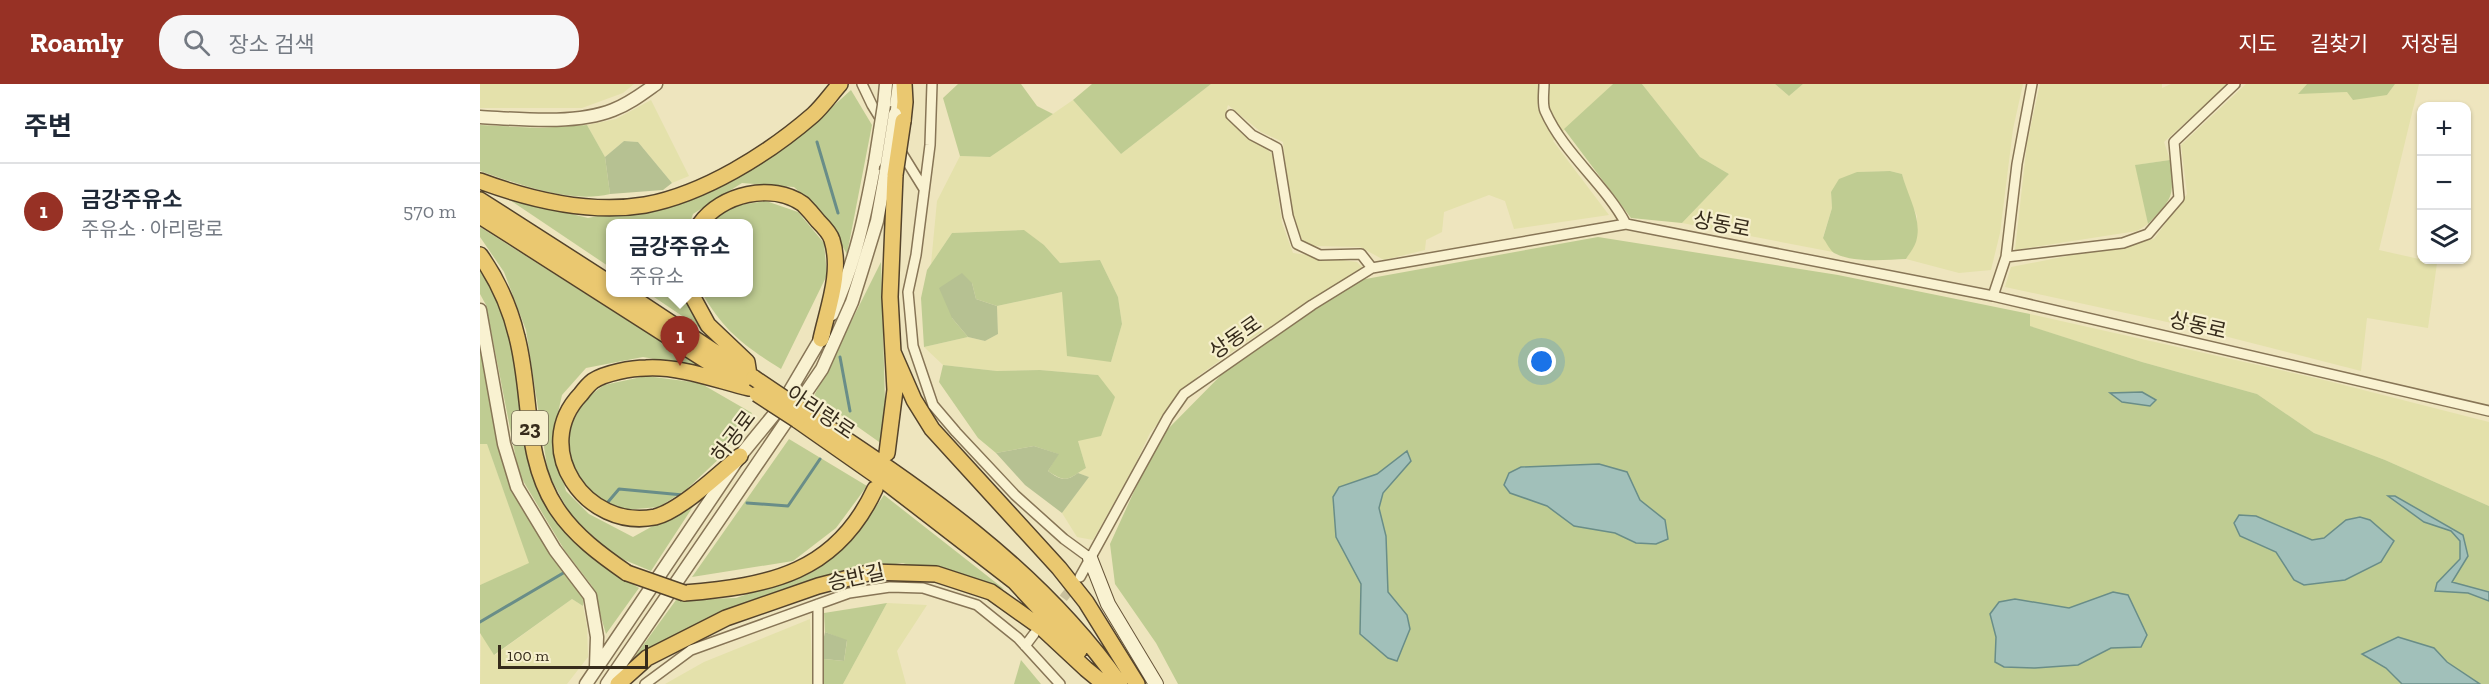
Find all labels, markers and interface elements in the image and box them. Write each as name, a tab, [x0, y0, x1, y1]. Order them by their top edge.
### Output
search box	[159, 15, 579, 69]
text: Roamly	[30, 26, 123, 59]
icon: search	[180, 26, 213, 59]
text: 장소 검색	[228, 31, 314, 58]
text: 지도	[2238, 31, 2277, 56]
text: 길찾기	[2310, 31, 2368, 56]
text: 저장됨	[2401, 31, 2459, 56]
map controls	[2417, 102, 2471, 264]
button: +	[2417, 102, 2471, 156]
text: 주변	[24, 110, 72, 142]
button: −	[2417, 156, 2471, 210]
text: 금강주유소	[81, 186, 182, 213]
text: 1	[39, 199, 48, 223]
text: 570 m	[403, 199, 456, 223]
street label: 상동로	[1691, 206, 1753, 242]
button: layers	[2417, 210, 2471, 264]
text: 주유소 · 아리랑로	[81, 217, 223, 241]
popup	[606, 219, 753, 297]
text: 금강주유소	[629, 233, 730, 260]
text: 주유소	[629, 264, 684, 288]
street label: 상동로	[2167, 306, 2229, 344]
street label: 상동로	[1204, 310, 1266, 364]
pin: 1	[660, 316, 700, 366]
your location	[1527, 347, 1556, 376]
street label: 아리랑로	[782, 380, 860, 444]
street label: 하공로	[706, 405, 760, 467]
road number: 23	[512, 411, 548, 445]
street label: 승반길	[825, 559, 887, 595]
scale bar	[498, 642, 648, 670]
text: 100 m	[507, 646, 549, 665]

